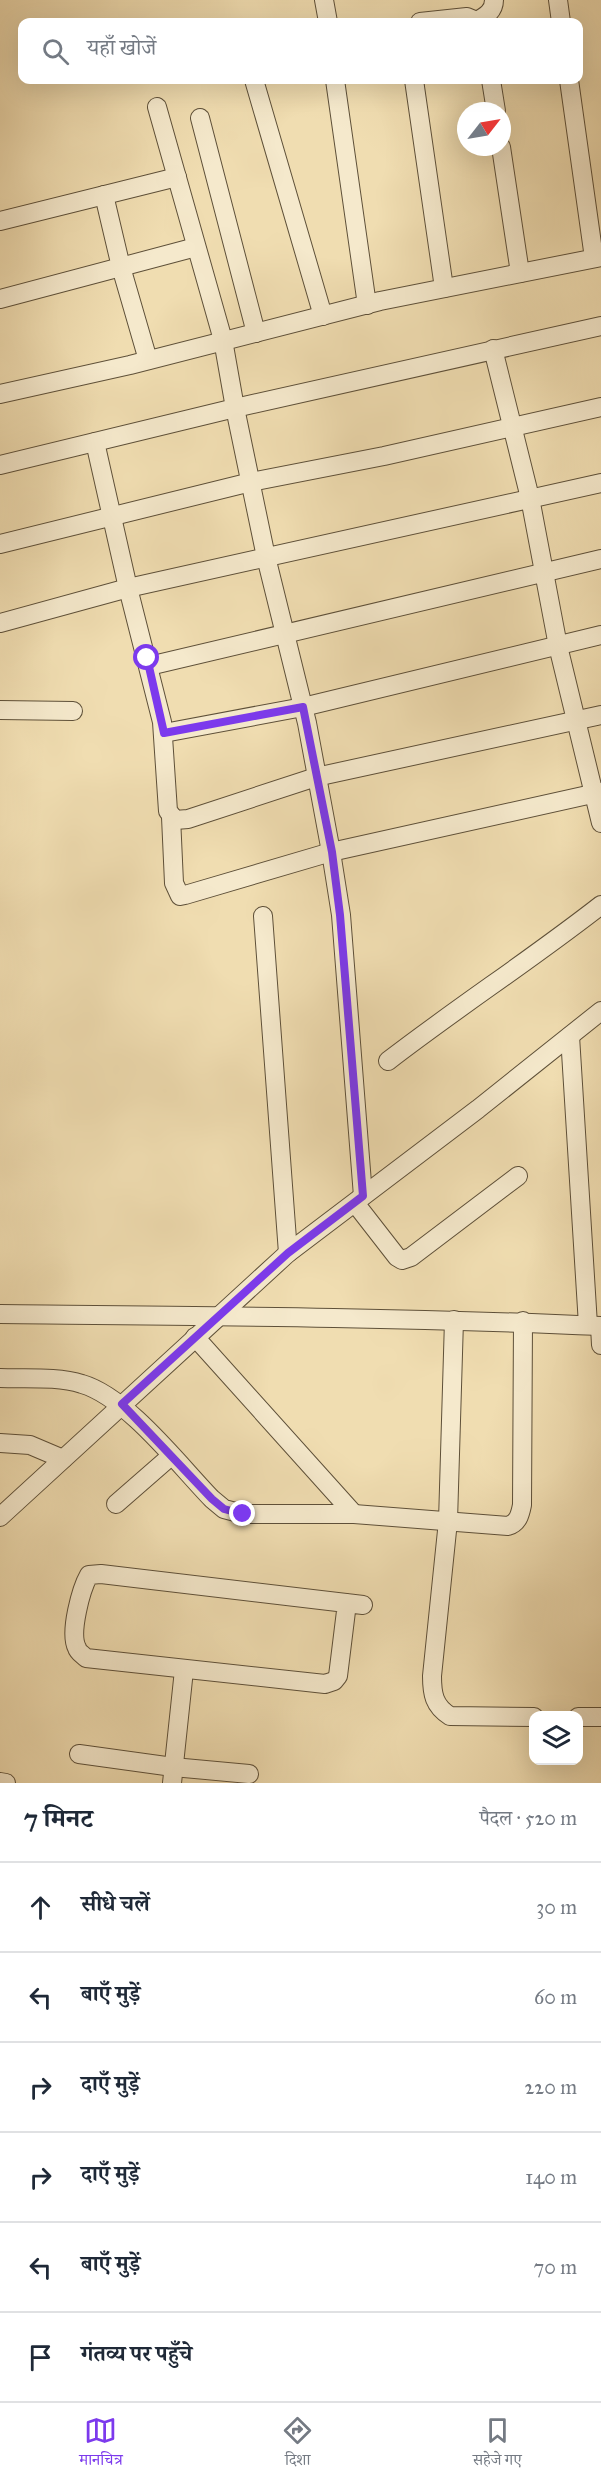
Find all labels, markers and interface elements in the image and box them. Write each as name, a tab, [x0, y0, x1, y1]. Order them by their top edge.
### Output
search box	[18, 18, 583, 84]
text: यहाँ खोजें	[87, 34, 156, 61]
icon: search	[39, 35, 72, 68]
north arrow	[457, 102, 511, 156]
route start	[133, 644, 159, 670]
route end	[229, 1500, 255, 1526]
map controls	[529, 1711, 583, 1765]
button: layers	[529, 1711, 583, 1765]
text: 7 मिनट	[24, 1802, 93, 1834]
text: पैदल · 520 m	[479, 1806, 577, 1830]
text: सीधे चलें	[81, 1890, 150, 1917]
icon: ahead	[24, 1891, 57, 1924]
text: 30 m	[536, 1895, 577, 1919]
text: बाएँ मुड़ें	[81, 1980, 140, 2007]
icon: left	[24, 1981, 57, 2014]
text: 60 m	[534, 1985, 577, 2009]
text: दाएँ मुड़ें	[81, 2070, 140, 2097]
icon: right	[24, 2071, 57, 2104]
text: 220 m	[525, 2075, 577, 2099]
text: दाएँ मुड़ें	[81, 2160, 140, 2187]
icon: right	[24, 2161, 57, 2194]
text: 140 m	[525, 2165, 577, 2189]
text: बाएँ मुड़ें	[81, 2250, 140, 2277]
icon: left	[24, 2251, 57, 2284]
text: 70 m	[534, 2255, 577, 2279]
text: गंतव्य पर पहुँचे	[81, 2340, 192, 2367]
icon: arrive	[24, 2341, 57, 2374]
tab: मानचित्र	[79, 2414, 123, 2475]
tab: दिशा	[281, 2414, 314, 2475]
tab: सहेजे गए	[473, 2414, 522, 2475]

